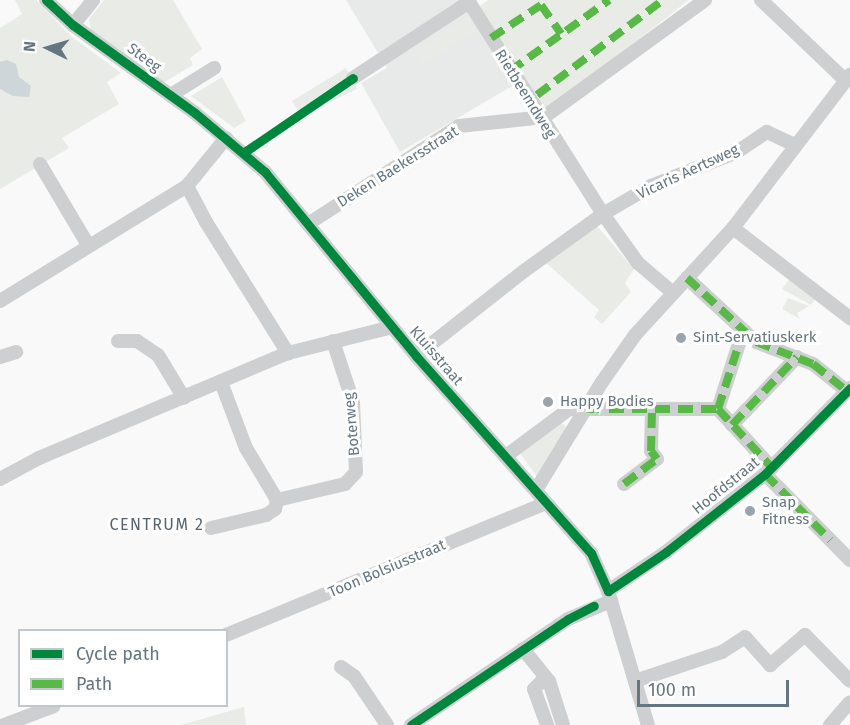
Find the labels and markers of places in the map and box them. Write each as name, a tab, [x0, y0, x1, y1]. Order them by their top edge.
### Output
place label: Sint-Servatiuskerk	[693, 329, 816, 347]
marker: Sint-Servatiuskerk	[674, 331, 688, 345]
place label: Happy Bodies	[560, 393, 654, 411]
marker: Happy Bodies	[541, 395, 555, 409]
place label: Snap Fitness	[762, 493, 809, 528]
marker: Snap Fitness	[743, 504, 757, 518]

